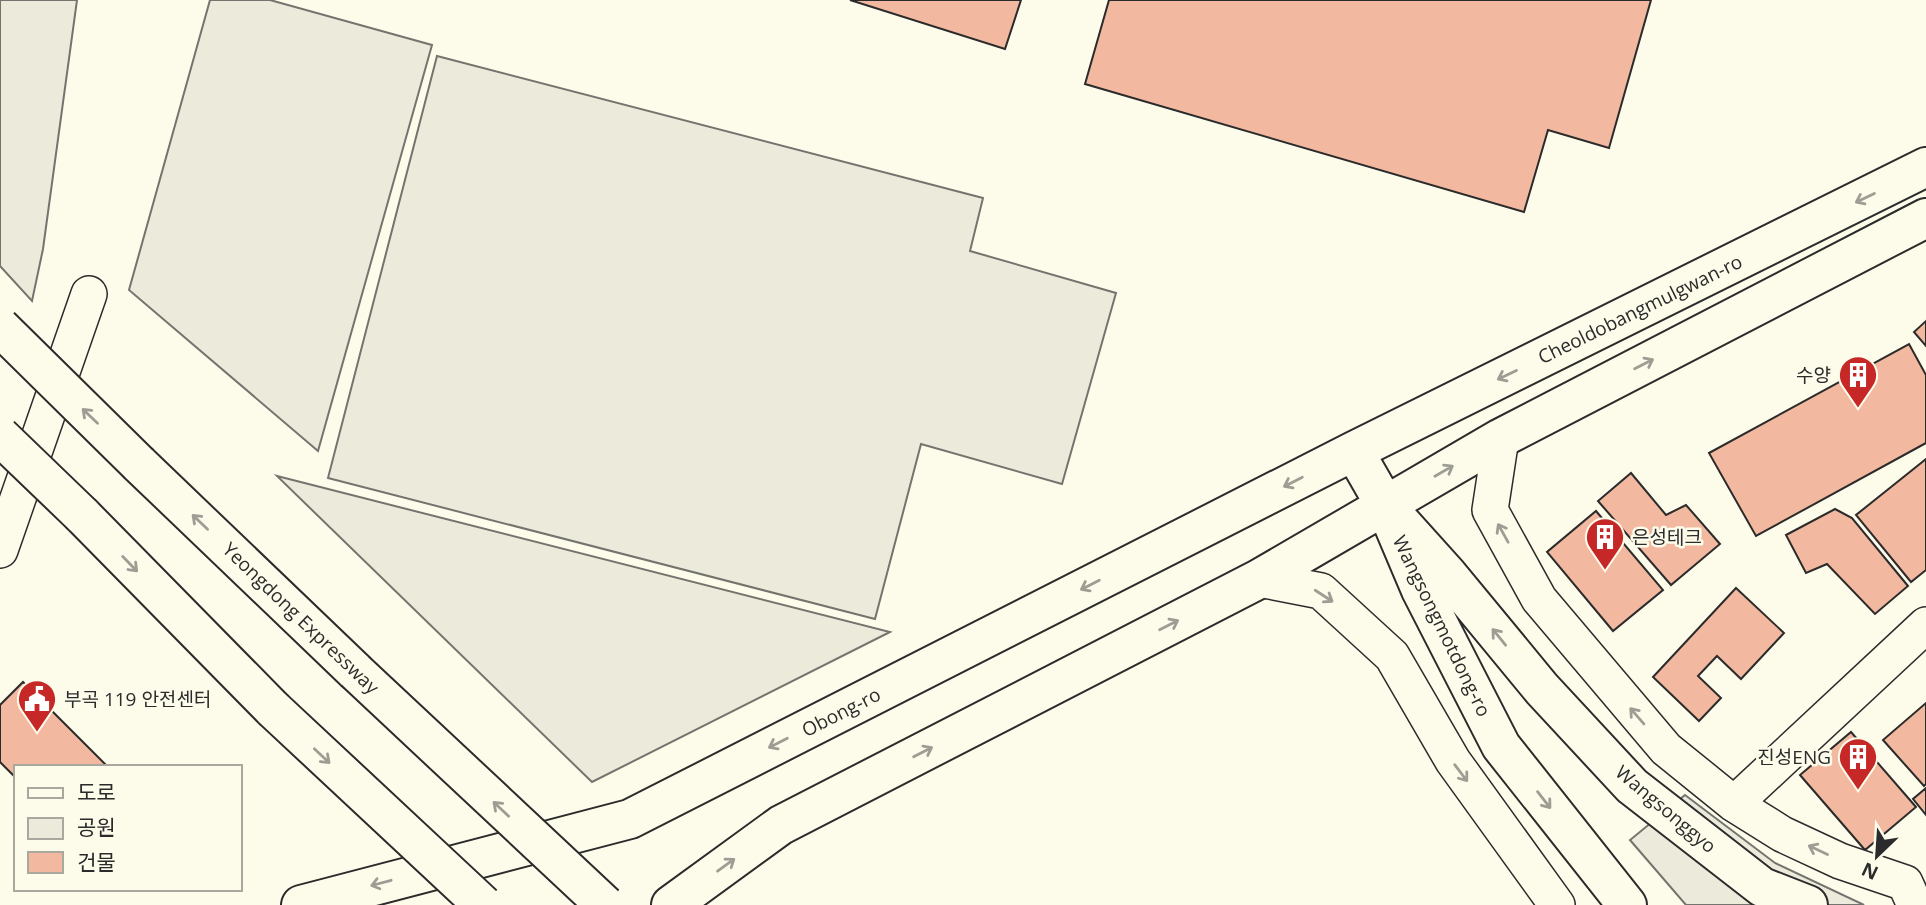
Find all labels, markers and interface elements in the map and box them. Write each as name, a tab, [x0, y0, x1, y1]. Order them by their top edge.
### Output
one-way arrow	[1855, 191, 1876, 205]
street label: Cheoldobangmulgwan-ro	[1533, 248, 1747, 370]
building icon: 수양	[1837, 354, 1879, 409]
one-way arrow	[1633, 357, 1654, 370]
place label: 수양	[1796, 362, 1831, 388]
one-way arrow	[1497, 368, 1518, 382]
one-way arrow	[82, 407, 99, 424]
one-way arrow	[1433, 464, 1453, 478]
one-way arrow	[1283, 475, 1304, 489]
one-way arrow	[192, 514, 209, 531]
building icon: 은성테크	[1584, 516, 1626, 571]
one-way arrow	[1496, 524, 1510, 544]
place label: 은성테크	[1632, 524, 1702, 550]
street label: Wangsongmotdong-ro	[1387, 531, 1497, 721]
street label: Yeongdong Expressway	[217, 536, 385, 700]
one-way arrow	[121, 555, 138, 572]
one-way arrow	[1081, 578, 1101, 592]
one-way arrow	[1314, 588, 1333, 603]
one-way arrow	[1158, 618, 1179, 632]
one-way arrow	[1491, 628, 1507, 646]
public building icon: 부곡 119 안전센터	[16, 678, 58, 733]
street label: Obong-ro	[797, 681, 885, 743]
place label: 부곡 119 안전센터	[64, 686, 211, 712]
one-way arrow	[1629, 707, 1645, 725]
building icon: 진성ENG	[1837, 736, 1879, 791]
one-way arrow	[769, 737, 789, 751]
one-way arrow	[912, 744, 933, 758]
place label: 진성ENG	[1757, 744, 1831, 770]
one-way arrow	[314, 747, 331, 764]
street label: Wangsonggyo	[1610, 759, 1722, 859]
one-way arrow	[1454, 763, 1469, 781]
legend	[14, 765, 242, 891]
text: 도로	[77, 778, 116, 806]
one-way arrow	[1536, 790, 1551, 808]
one-way arrow	[492, 801, 510, 817]
text: 공원	[77, 813, 116, 841]
north arrow	[1842, 821, 1912, 891]
one-way arrow	[1808, 843, 1829, 857]
text: 건물	[77, 848, 116, 876]
text: N	[1857, 856, 1882, 886]
one-way arrow	[716, 858, 735, 872]
one-way arrow	[370, 878, 392, 891]

